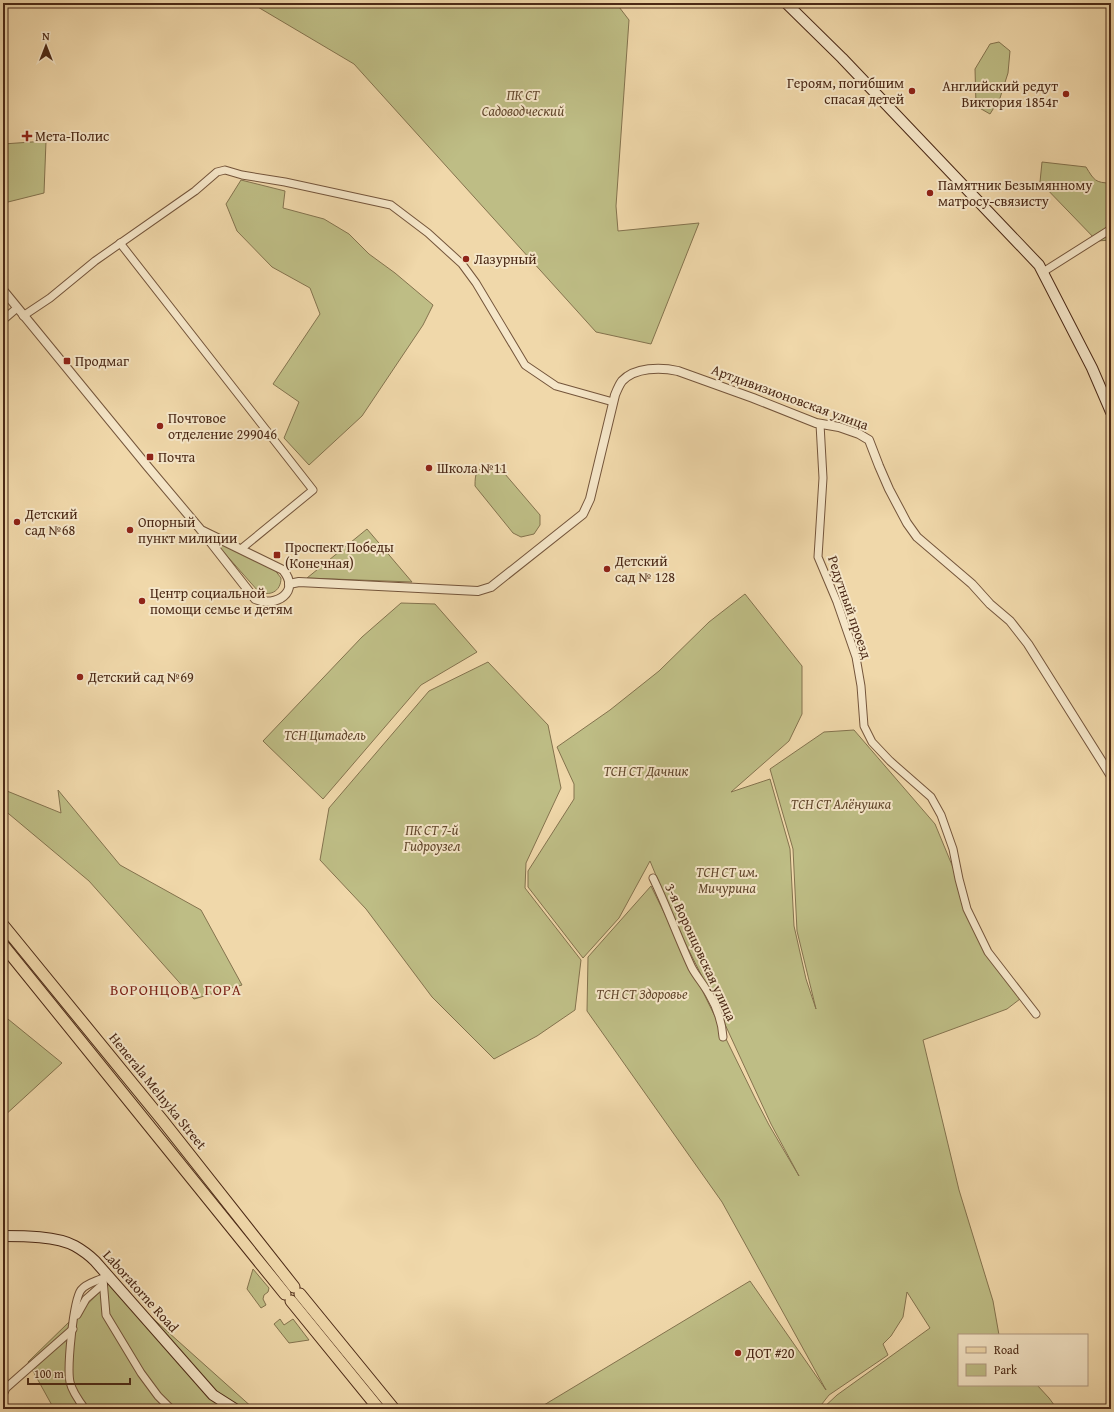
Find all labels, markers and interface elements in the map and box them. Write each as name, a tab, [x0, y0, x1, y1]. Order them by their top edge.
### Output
north arrow	[26, 26, 66, 66]
text: N	[42, 28, 50, 44]
place label: Героям, погибшим спасая детей	[787, 73, 904, 109]
place label: Английский редут Виктория 1854г	[942, 76, 1058, 112]
park label: ПК СТ Садоводческий	[482, 85, 564, 121]
marker: Героям, погибшим спасая детей	[907, 86, 917, 96]
marker: Английский редут Виктория 1854г	[1061, 89, 1071, 99]
place label: Мета-Полис	[35, 126, 109, 146]
marker: Мета-Полис	[22, 131, 32, 141]
place label: Памятник Безымянному матросу-связисту	[938, 175, 1092, 211]
marker: Памятник Безымянному матросу-связисту	[925, 188, 935, 198]
place label: Лазурный	[474, 249, 537, 269]
marker: Лазурный	[461, 254, 471, 264]
place label: Продмаг	[75, 351, 129, 371]
marker: Продмаг	[62, 356, 72, 366]
street label: Артдивизионовская улица	[709, 359, 872, 435]
place label: Почтовое отделение 299046	[168, 408, 277, 444]
marker: Почтовое отделение 299046	[155, 421, 165, 431]
place label: Почта	[158, 447, 195, 467]
marker: Почта	[145, 452, 155, 462]
place label: Школа №11	[437, 458, 507, 478]
marker: Школа №11	[424, 463, 434, 473]
place label: Детский сад №68	[24, 504, 77, 540]
place label: Опорный пункт милиции	[138, 512, 237, 548]
marker: Детский сад №68	[12, 517, 22, 527]
marker: Опорный пункт милиции	[125, 525, 135, 535]
place label: Проспект Победы (Конечная)	[285, 537, 394, 573]
marker: Проспект Победы (Конечная)	[272, 550, 282, 560]
place label: Детский сад № 128	[614, 551, 675, 587]
street label: Редутный проезд	[823, 553, 877, 662]
marker: Детский сад № 128	[602, 564, 612, 574]
place label: Центр социальной помощи семье и детям	[150, 583, 293, 619]
marker: Центр социальной помощи семье и детям	[137, 596, 147, 606]
place label: Детский сад №69	[87, 667, 194, 687]
marker: Детский сад №69	[75, 672, 85, 682]
park label: ТСН Цитадель	[284, 725, 366, 745]
park label: ТСН СТ Дачник	[603, 761, 689, 781]
park label: ТСН СТ Алёнушка	[791, 794, 892, 814]
park label: ПК СТ 7-й Гидроузел	[403, 820, 461, 856]
park label: ТСН СТ им. Мичурина	[696, 862, 758, 898]
street label: 3-я Воронцовская улица	[660, 880, 742, 1024]
district label: ВОРОНЦОВА ГОРА	[110, 979, 242, 1000]
park label: ТСН СТ Здоровье	[596, 984, 688, 1004]
street label: Henerala Melnyka Street	[105, 1028, 211, 1154]
street label: Laboratorne Road	[99, 1245, 184, 1337]
legend	[958, 1334, 1088, 1386]
text: Road	[994, 1341, 1020, 1358]
place label: ДОТ #20	[745, 1343, 795, 1363]
marker: ДОТ #20	[733, 1348, 743, 1358]
scale bar	[28, 1360, 130, 1386]
text: Park	[994, 1361, 1018, 1378]
text: 100 m	[34, 1365, 64, 1382]

